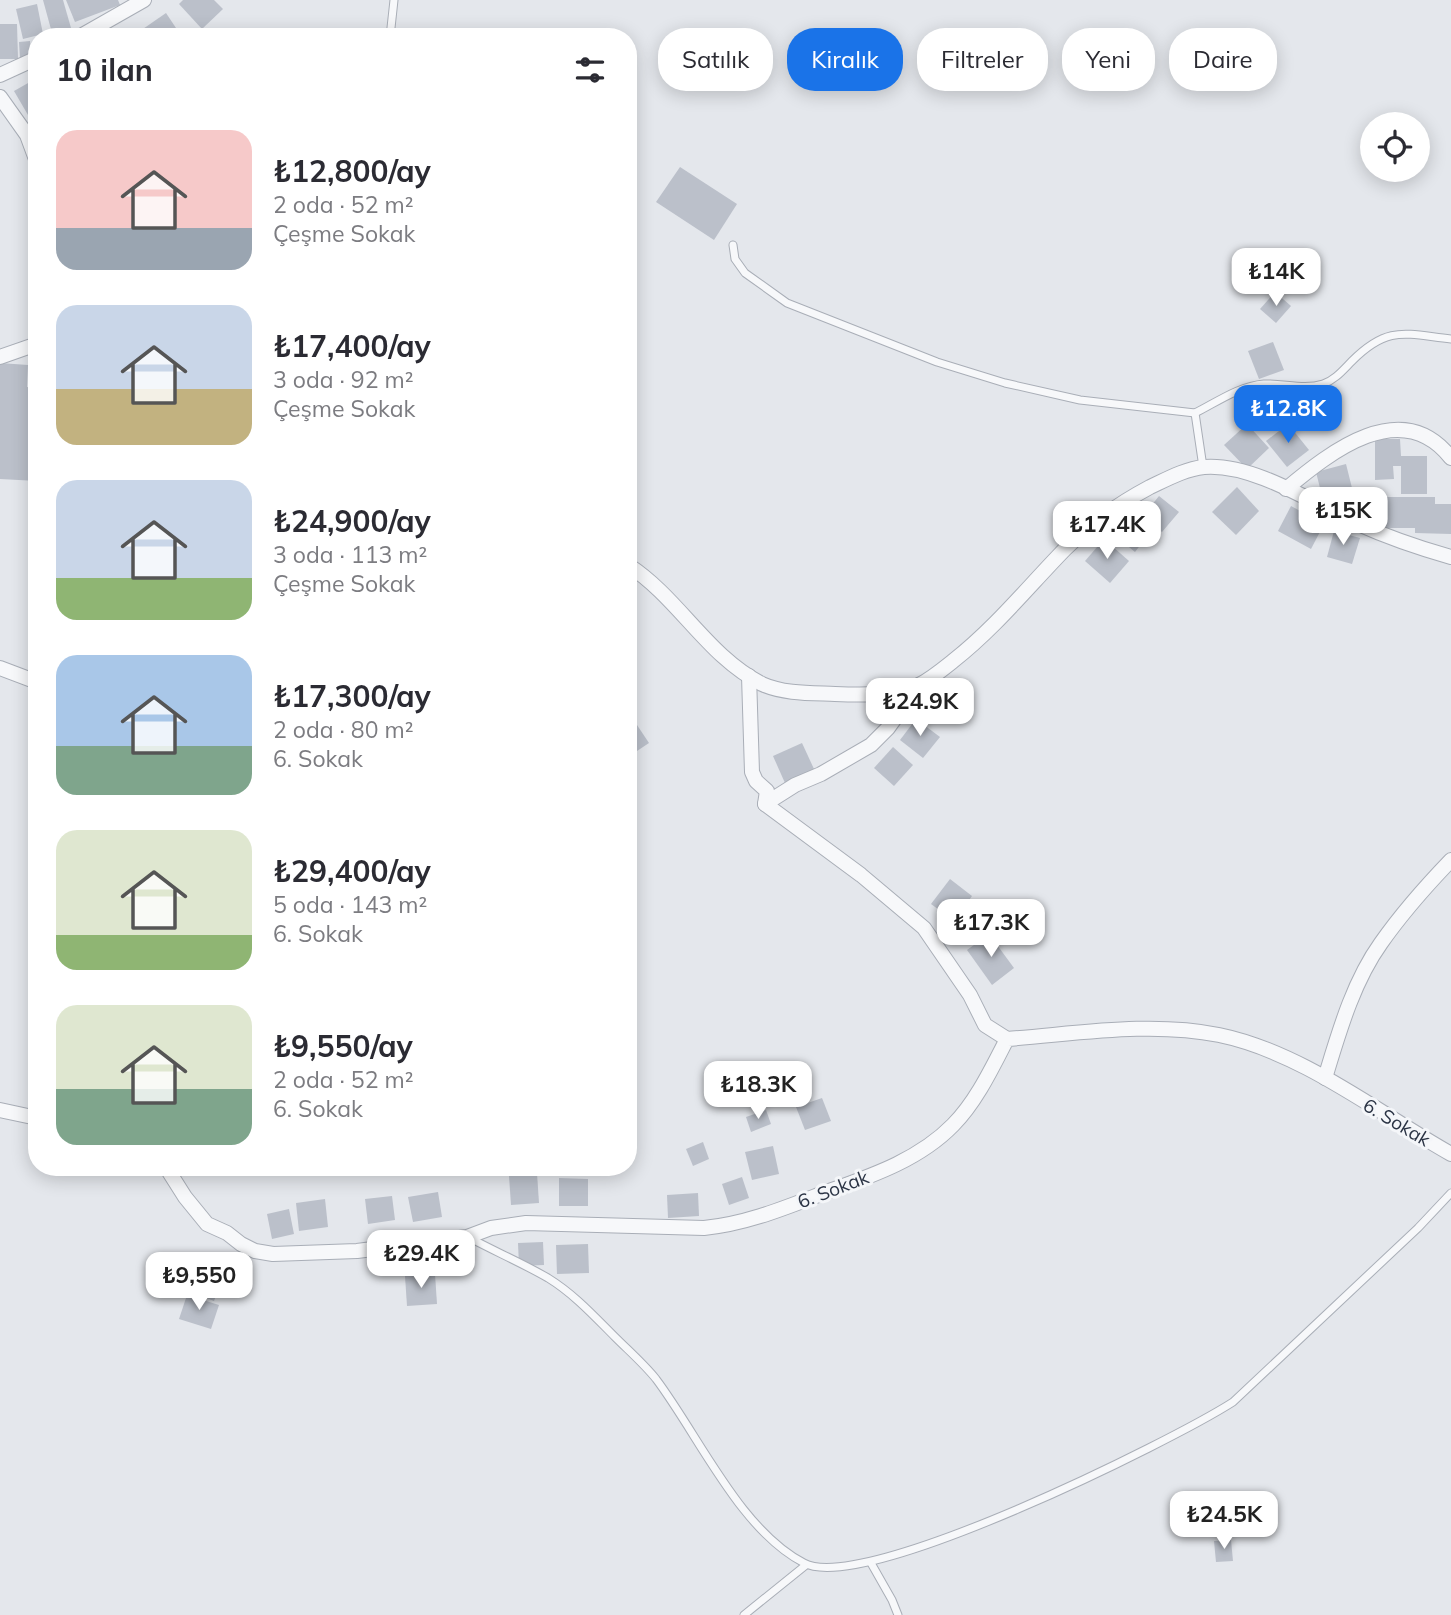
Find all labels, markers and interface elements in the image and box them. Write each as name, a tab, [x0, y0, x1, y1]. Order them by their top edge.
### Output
chip: Satılık	[658, 28, 773, 91]
chip: Kiralık	[787, 28, 903, 91]
chip: Filtreler	[917, 28, 1048, 91]
chip: Yeni	[1062, 28, 1155, 91]
chip: Daire	[1169, 28, 1277, 91]
text: 10 ilan	[56, 51, 153, 89]
icon: filters	[571, 51, 609, 89]
map controls	[1360, 112, 1430, 182]
button: locate	[1360, 112, 1430, 182]
text: ₺12,800/ay	[273, 152, 431, 190]
icon: home	[112, 158, 196, 242]
text: 2 oda · 52 m²	[273, 190, 413, 219]
text: Çeşme Sokak	[273, 219, 415, 248]
pin: ₺14K	[1235, 248, 1317, 308]
text: ₺14K	[1248, 256, 1304, 285]
text: ₺17,400/ay	[273, 327, 431, 365]
icon: home	[112, 333, 196, 417]
text: 3 oda · 92 m²	[273, 365, 413, 394]
pin: ₺12.8K	[1231, 386, 1345, 445]
text: ₺12.8K	[1250, 393, 1326, 422]
text: Çeşme Sokak	[273, 394, 415, 423]
pin: ₺15K	[1302, 488, 1384, 547]
text: ₺15K	[1315, 495, 1371, 524]
text: ₺24,900/ay	[273, 502, 431, 540]
pin: ₺17.4K	[1050, 502, 1164, 561]
icon: home	[112, 508, 196, 592]
text: ₺17.4K	[1069, 509, 1145, 538]
text: 3 oda · 113 m²	[273, 540, 427, 569]
text: Çeşme Sokak	[273, 569, 415, 598]
text: ₺17,300/ay	[273, 677, 431, 715]
pin: ₺24.9K	[863, 678, 977, 738]
icon: home	[112, 683, 196, 767]
text: ₺24.9K	[882, 686, 958, 715]
text: 2 oda · 80 m²	[273, 715, 413, 744]
text: 6. Sokak	[273, 744, 363, 773]
text: ₺29,400/ay	[273, 852, 431, 890]
icon: home	[112, 858, 196, 942]
text: 5 oda · 143 m²	[273, 890, 427, 919]
pin: ₺17.3K	[934, 900, 1048, 959]
text: ₺17.3K	[953, 907, 1029, 936]
text: 6. Sokak	[273, 919, 363, 948]
text: ₺9,550/ay	[273, 1027, 413, 1065]
icon: home	[112, 1033, 196, 1117]
pin: ₺18.3K	[701, 1062, 815, 1121]
text: 2 oda · 52 m²	[273, 1065, 413, 1094]
text: ₺18.3K	[720, 1069, 796, 1098]
street label: 6. Sokak	[1359, 1093, 1435, 1152]
text: 6. Sokak	[273, 1094, 363, 1123]
street label: 6. Sokak	[794, 1164, 872, 1214]
pin: ₺29.4K	[364, 1230, 478, 1290]
text: ₺29.4K	[383, 1238, 459, 1267]
pin: ₺9,550	[142, 1252, 256, 1312]
text: ₺9,550	[162, 1260, 236, 1289]
pin: ₺24.5K	[1167, 1492, 1281, 1551]
text: ₺24.5K	[1186, 1499, 1262, 1528]

